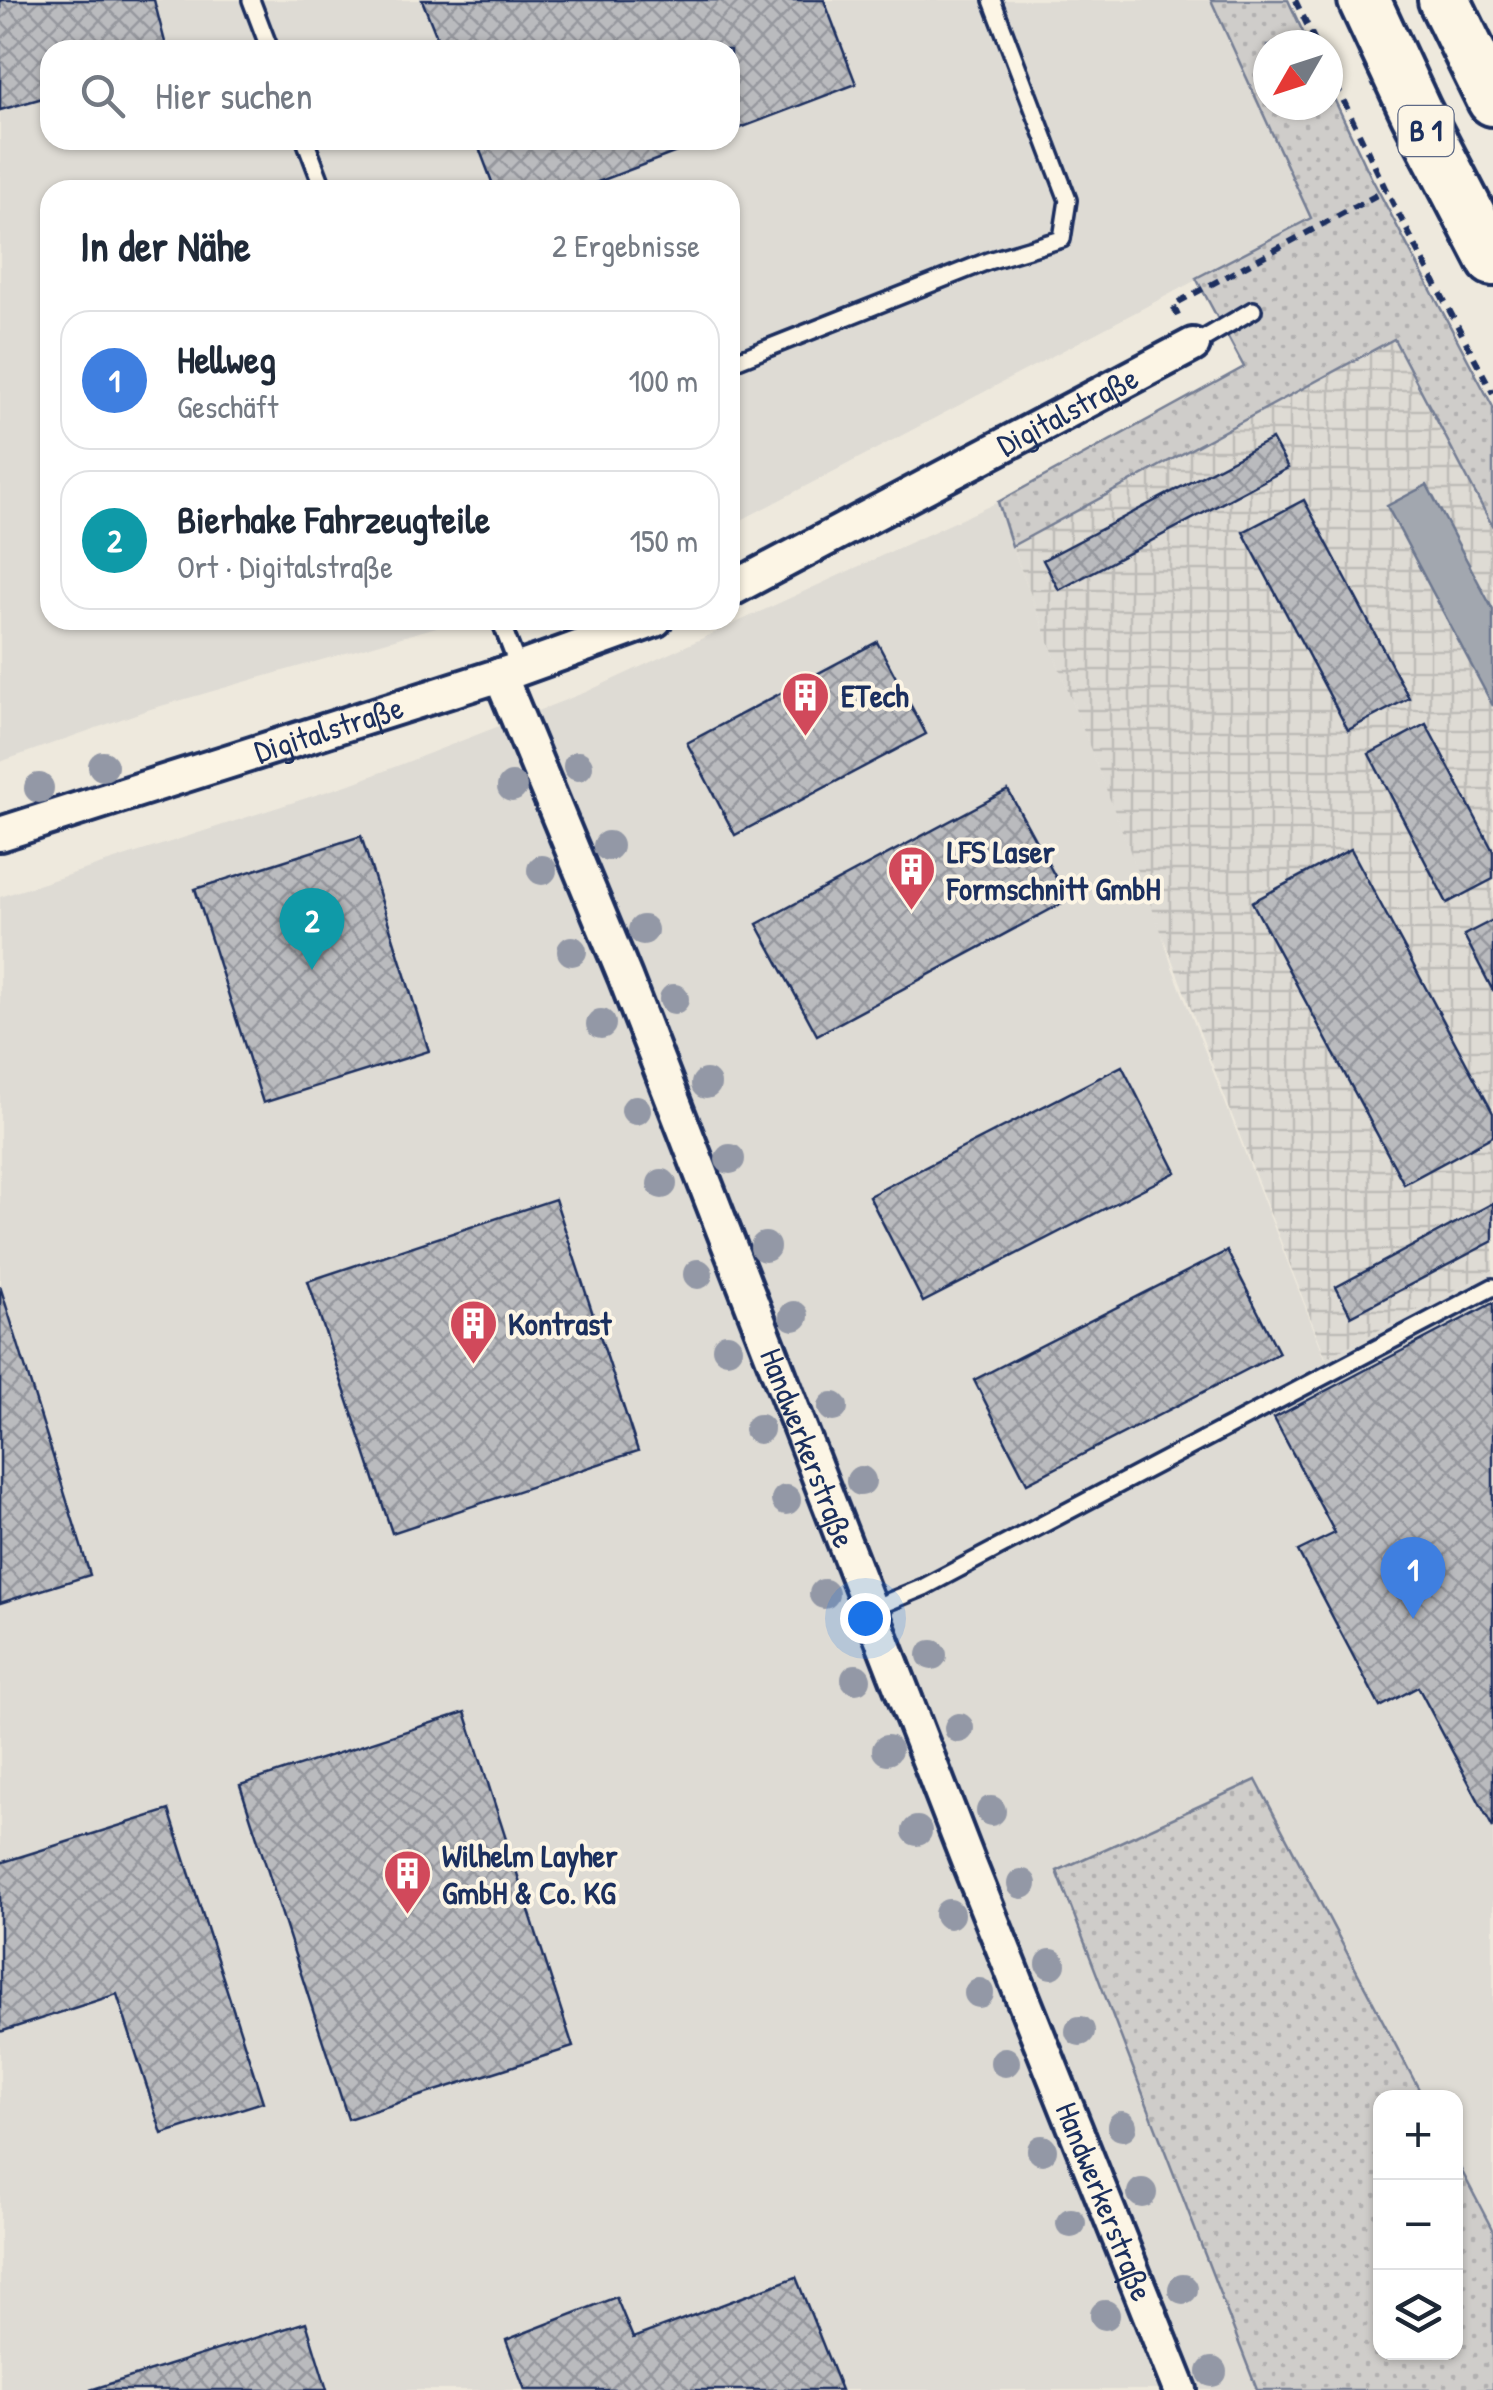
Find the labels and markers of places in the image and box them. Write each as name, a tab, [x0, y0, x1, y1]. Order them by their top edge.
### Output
building icon: ETech	[780, 670, 832, 738]
place label: ETech	[841, 674, 909, 717]
place label: LFS Laser Formschnitt GmbH	[946, 830, 1160, 910]
building icon: LFS Laser Formschnitt GmbH	[886, 844, 938, 912]
pin: 2	[280, 888, 344, 970]
building icon: Kontrast	[447, 1298, 499, 1366]
place label: Kontrast	[508, 1302, 612, 1345]
pin: 1	[1380, 1536, 1446, 1619]
place label: Wilhelm Layher GmbH & Co. KG	[442, 1834, 618, 1914]
building icon: Wilhelm Layher GmbH & Co. KG	[381, 1848, 433, 1916]

